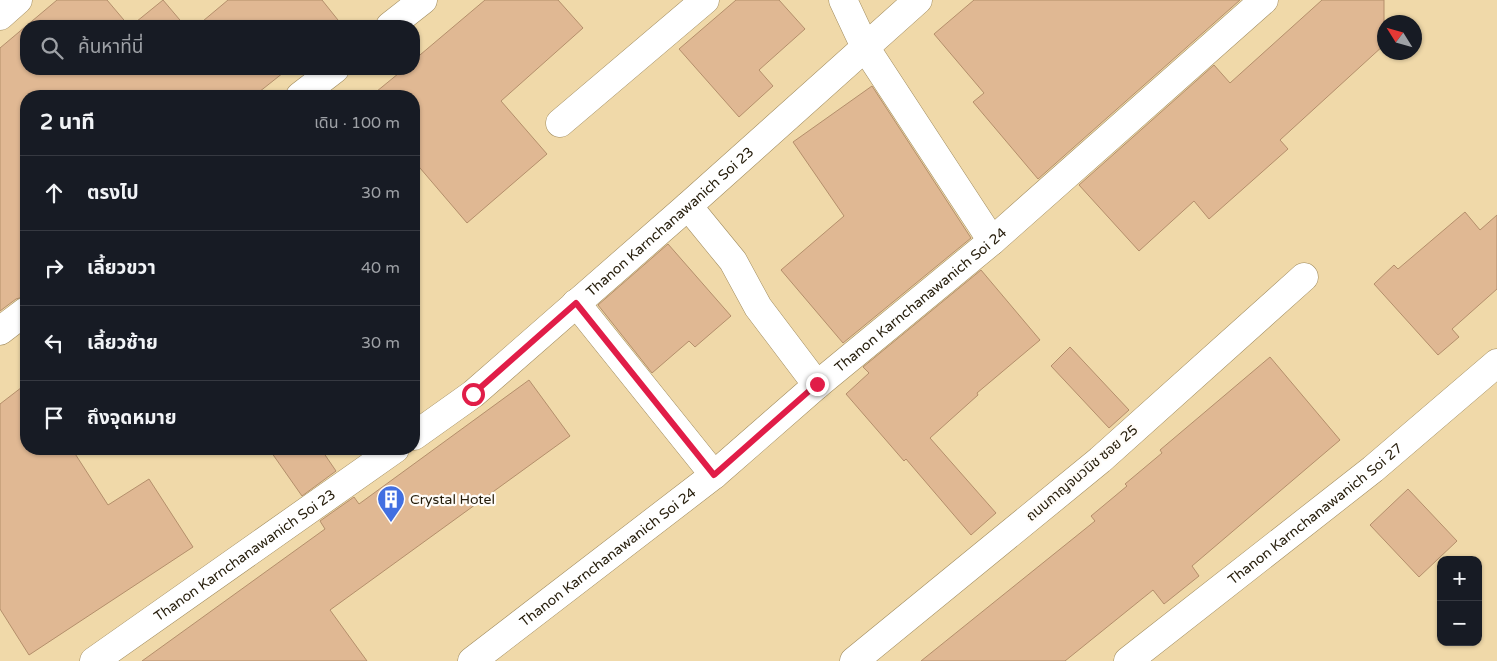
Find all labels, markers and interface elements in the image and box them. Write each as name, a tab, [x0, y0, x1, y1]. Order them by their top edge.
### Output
north arrow	[1377, 15, 1422, 60]
search box	[20, 20, 420, 75]
icon: search	[38, 34, 66, 62]
text: ค้นหาที่นี่	[78, 36, 143, 58]
text: 2 นาที	[40, 110, 95, 135]
text: เดิน · 100 m	[314, 113, 400, 133]
street label: Thanon Karnchanawanich Soi 23	[582, 143, 757, 300]
icon: ahead	[40, 179, 68, 207]
text: ตรงไป	[87, 182, 139, 204]
text: 30 m	[361, 183, 400, 203]
street label: Thanon Karnchanawanich Soi 24	[831, 224, 1010, 376]
icon: right	[40, 254, 68, 282]
text: เลี้ยวขวา	[87, 257, 156, 279]
text: 40 m	[361, 258, 400, 278]
icon: left	[40, 329, 68, 357]
text: เลี้ยวซ้าย	[87, 332, 158, 354]
text: 30 m	[361, 333, 400, 353]
route end	[806, 373, 829, 396]
route start	[462, 383, 485, 406]
icon: arrive	[40, 404, 68, 432]
text: ถึงจุดหมาย	[87, 407, 177, 429]
street label: ถนนกาญจนวนิช ซอย 25	[1023, 421, 1141, 525]
street label: Thanon Karnchanawanich Soi 27	[1224, 439, 1406, 588]
building icon: Crystal Hotel	[376, 484, 406, 523]
street label: Thanon Karnchanawanich Soi 24	[516, 484, 699, 630]
street label: Thanon Karnchanawanich Soi 23	[150, 485, 338, 625]
place label: Crystal Hotel	[410, 491, 495, 508]
map controls	[1437, 556, 1482, 646]
button: +	[1437, 556, 1482, 601]
button: −	[1437, 601, 1482, 646]

